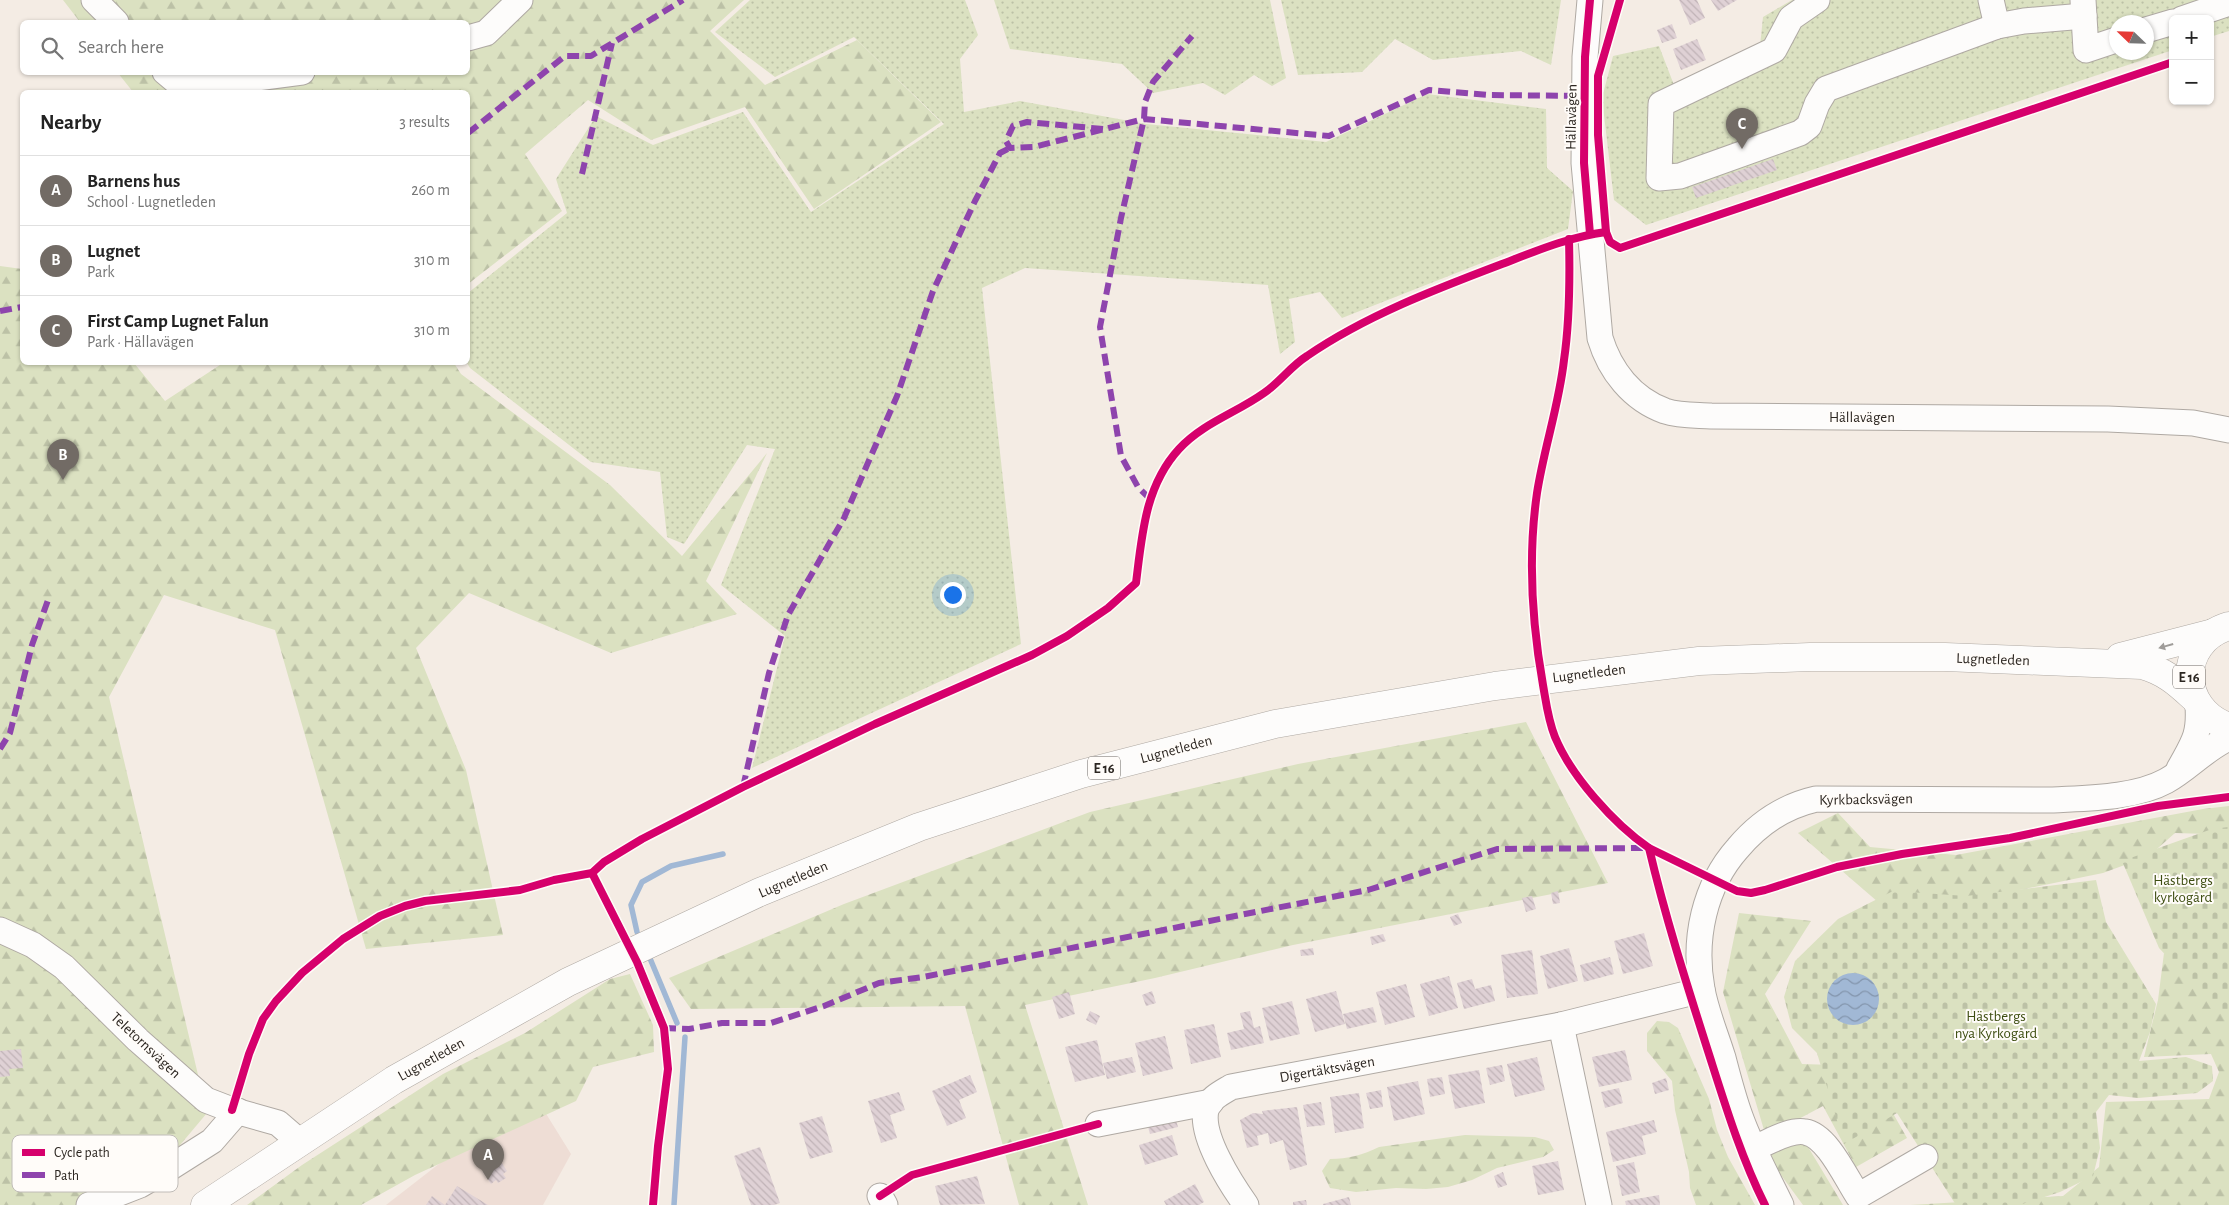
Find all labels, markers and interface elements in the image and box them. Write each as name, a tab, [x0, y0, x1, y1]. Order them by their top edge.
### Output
north arrow	[2109, 15, 2154, 60]
map controls	[2169, 15, 2214, 105]
button: +	[2169, 15, 2214, 60]
search box	[20, 20, 470, 75]
icon: search	[38, 34, 66, 62]
text: Search here	[78, 38, 164, 57]
button: −	[2169, 60, 2214, 105]
street label: Hällavägen	[1563, 84, 1580, 150]
pin: C	[1726, 108, 1758, 149]
text: Nearby	[40, 112, 101, 133]
text: 3 results	[399, 114, 450, 130]
text: Barnens hus	[87, 172, 180, 191]
text: A	[51, 182, 61, 198]
text: 260 m	[411, 182, 450, 198]
text: School · Lugnetleden	[87, 194, 216, 210]
text: Lugnet	[87, 242, 140, 261]
text: B	[51, 252, 61, 268]
text: 310 m	[414, 252, 450, 268]
text: Park	[87, 264, 115, 280]
text: First Camp Lugnet Falun	[87, 312, 269, 331]
text: C	[52, 322, 60, 338]
text: 310 m	[414, 322, 450, 338]
text: Park · Hällavägen	[87, 334, 194, 350]
street label: Hällavägen	[1829, 410, 1895, 425]
pin: B	[47, 439, 79, 480]
your location	[940, 582, 966, 608]
one-way arrow	[2158, 643, 2173, 651]
street label: Lugnetleden	[1956, 651, 2030, 668]
street label: Lugnetleden	[1552, 662, 1627, 685]
road number: E 16	[2173, 666, 2205, 689]
street label: Lugnetleden	[1139, 733, 1214, 766]
road number: E 16	[1088, 756, 1120, 780]
street label: Kyrkbacksvägen	[1819, 791, 1913, 808]
street label: Lugnetleden	[756, 858, 830, 901]
park label: Hästbergs kyrkogård	[2153, 873, 2213, 905]
park label: Hästbergs nya Kyrkogård	[1955, 1009, 2038, 1041]
street label: Teletornsvägen	[108, 1010, 183, 1081]
street label: Lugnetleden	[395, 1035, 467, 1084]
street label: Digertäktsvägen	[1278, 1054, 1376, 1085]
legend	[12, 1135, 178, 1192]
pin: A	[472, 1139, 504, 1180]
text: Cycle path	[54, 1146, 110, 1160]
text: Path	[54, 1169, 79, 1183]

